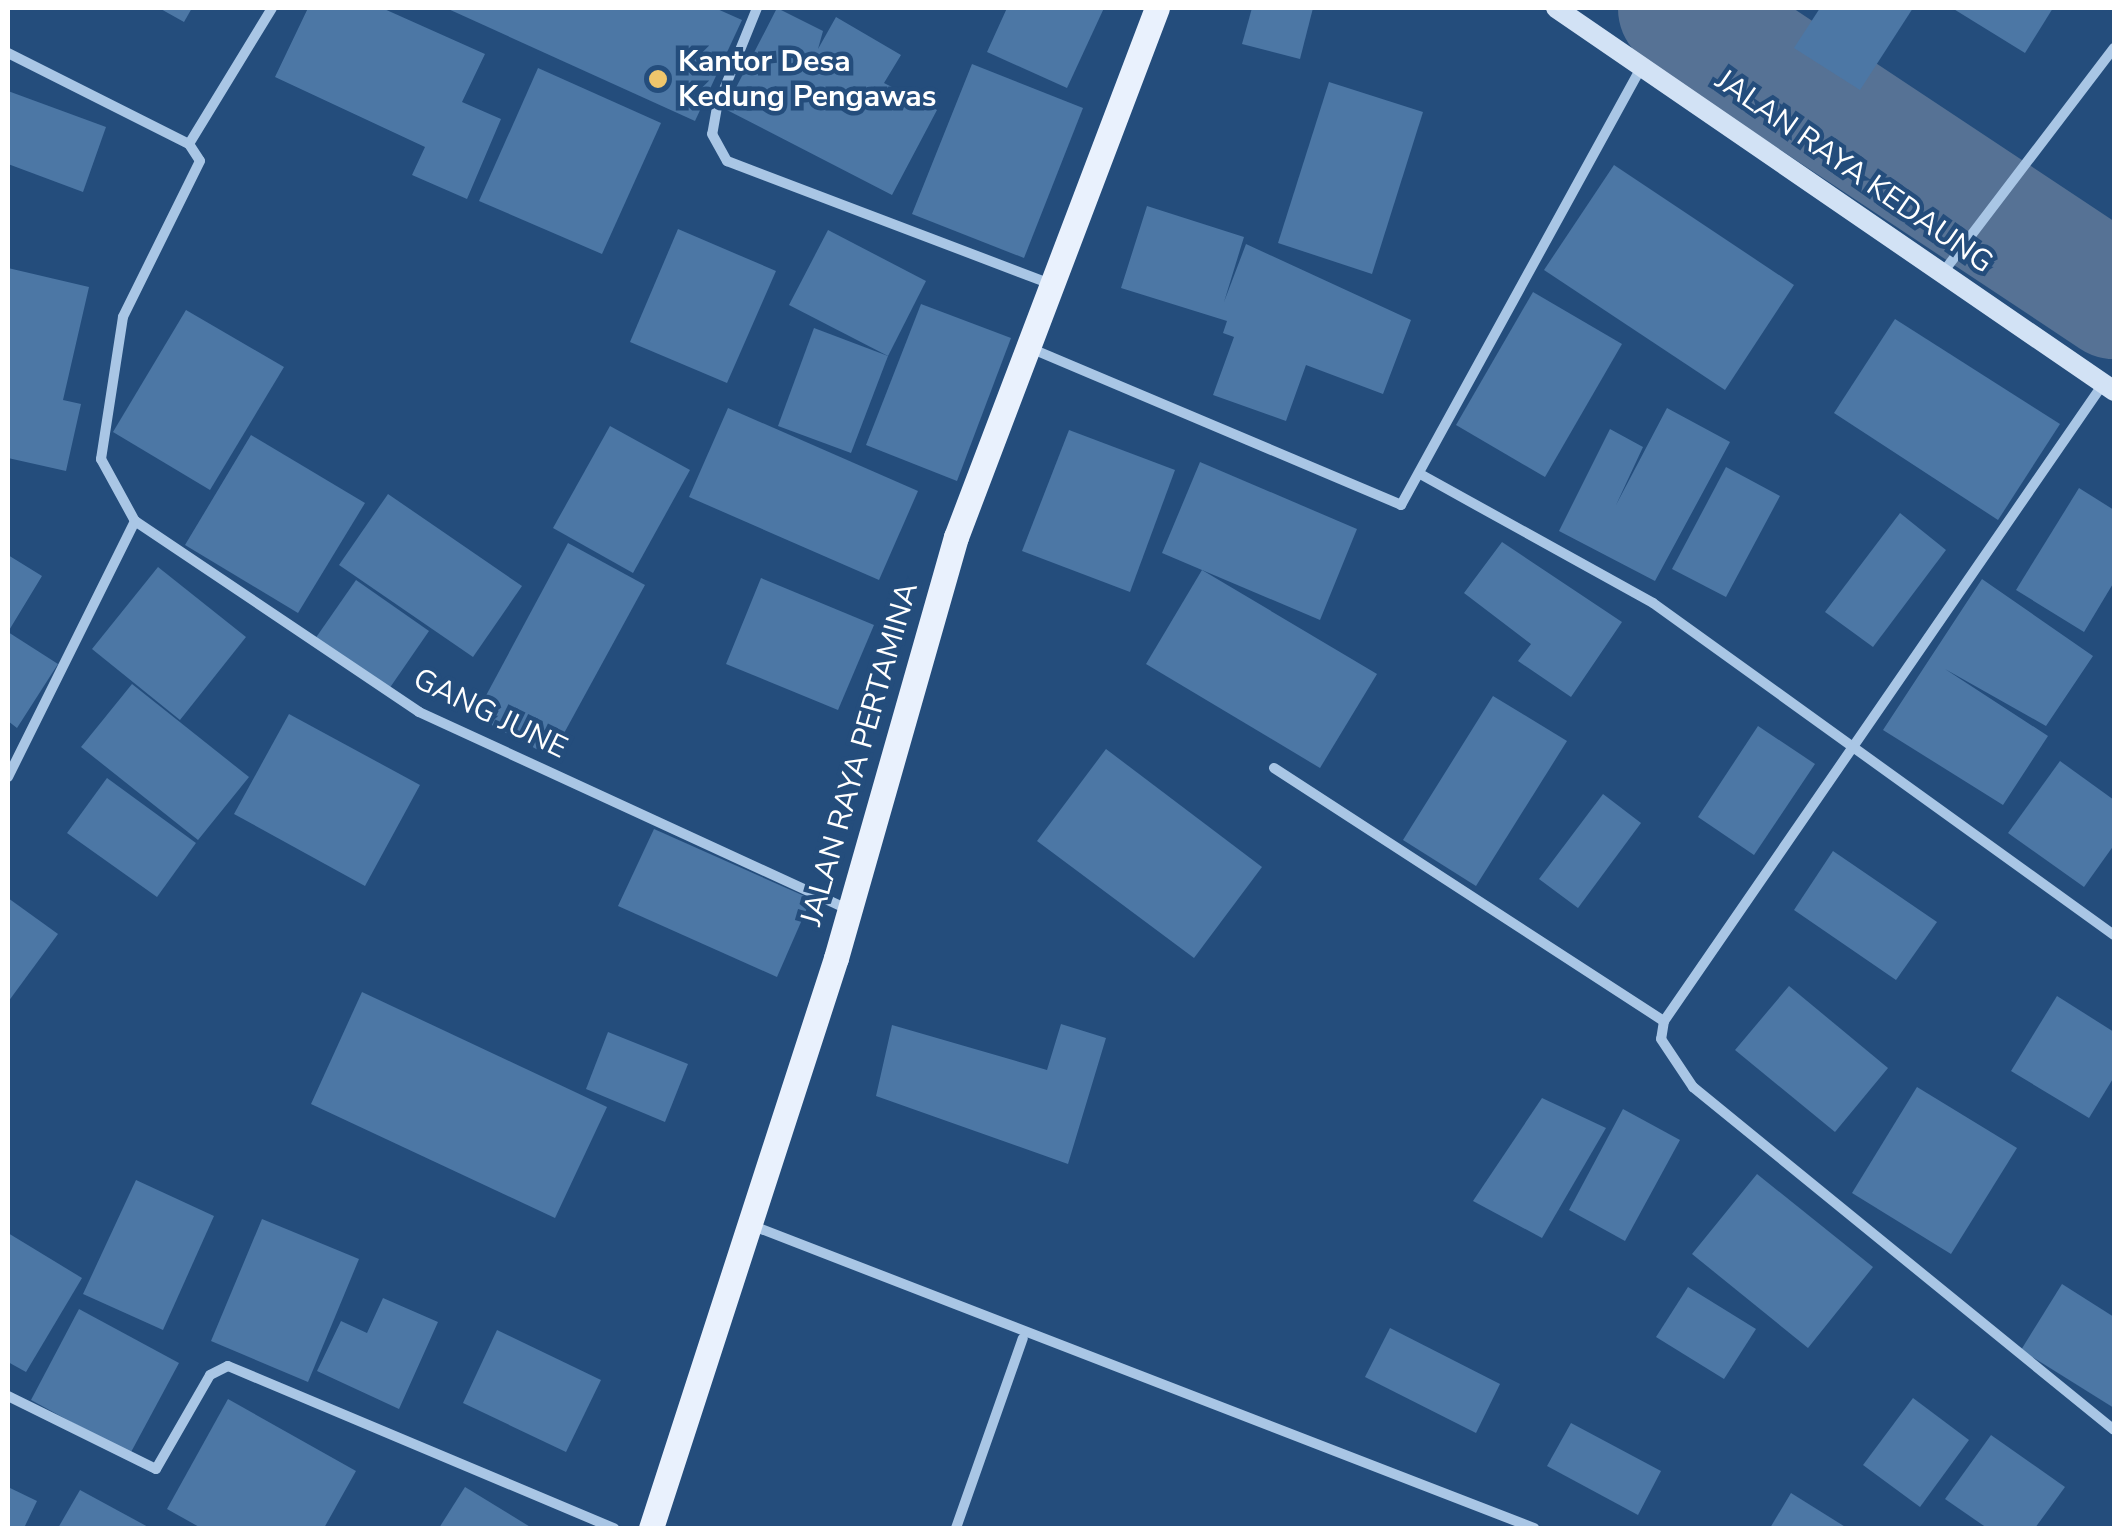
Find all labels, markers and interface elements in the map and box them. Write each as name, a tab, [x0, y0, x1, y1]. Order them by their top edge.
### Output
place label: Kantor Desa Kedung Pengawas	[678, 44, 936, 114]
street label: JALAN RAYA KEDAUNG	[1709, 63, 1999, 281]
marker: Kantor Desa Kedung Pengawas	[647, 68, 669, 90]
street label: JALAN RAYA PERTAMINA	[794, 578, 926, 930]
street label: GANG JUNE	[407, 661, 573, 767]

